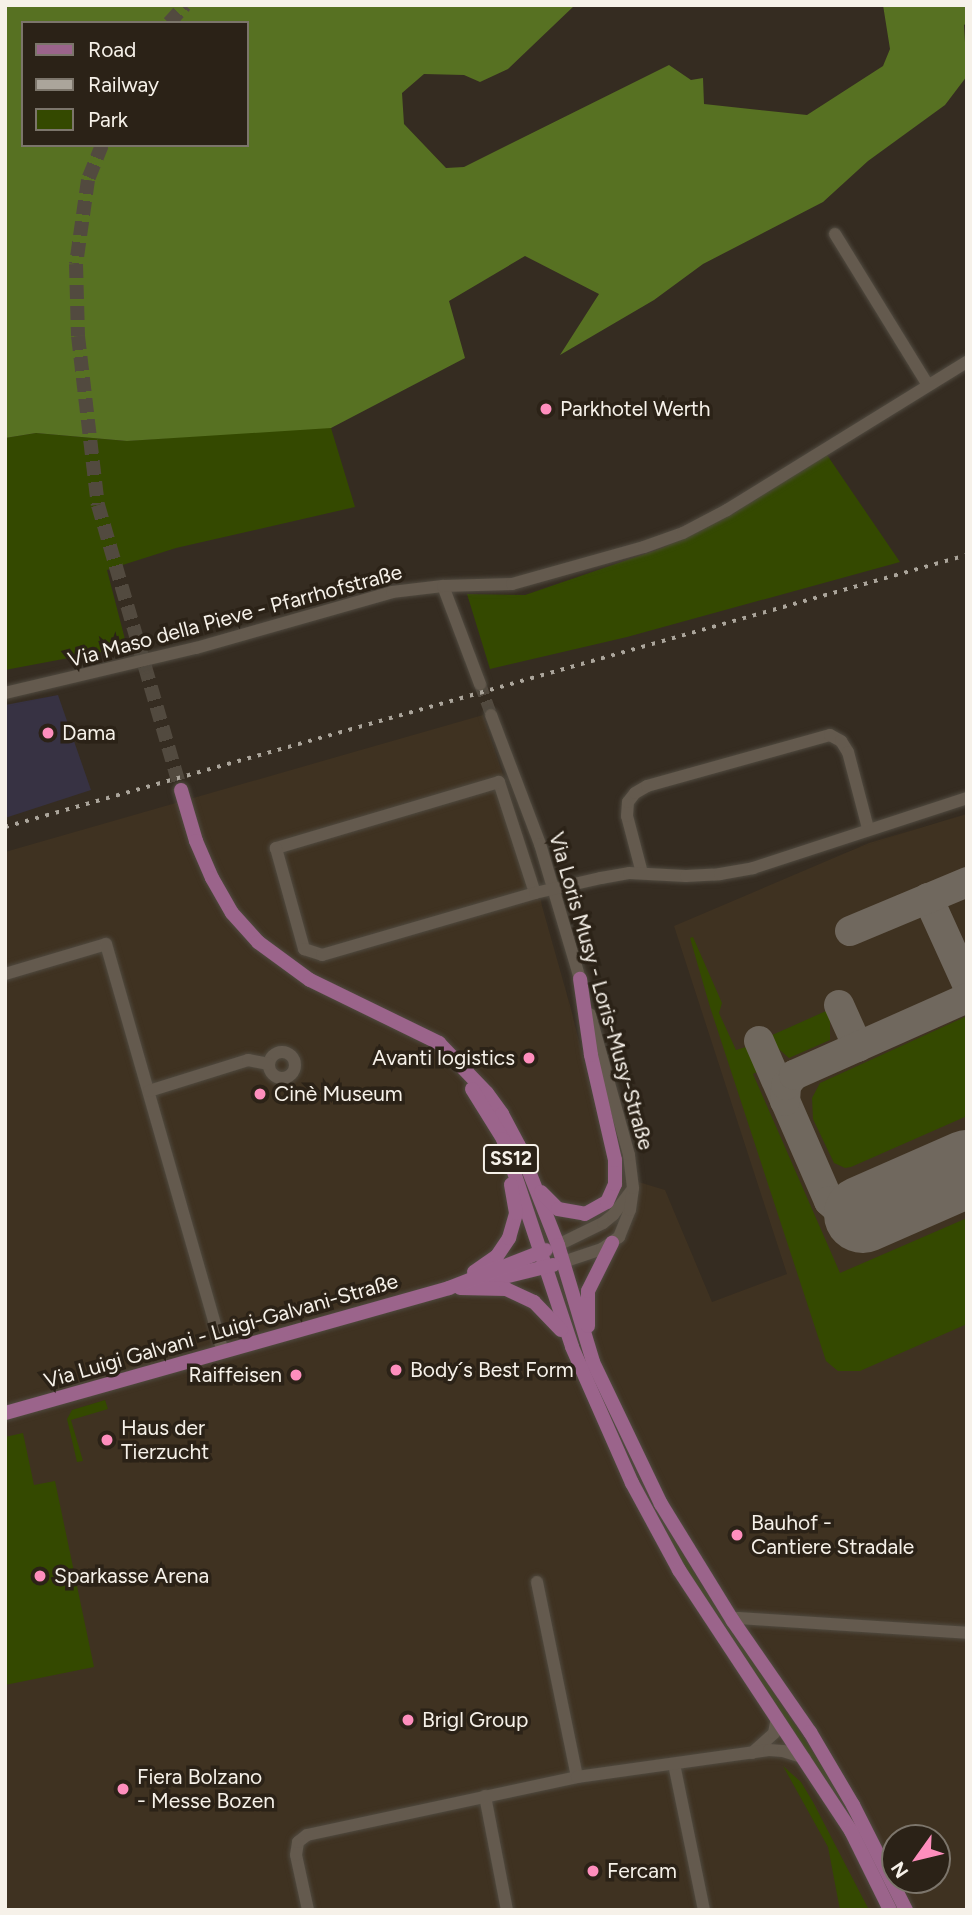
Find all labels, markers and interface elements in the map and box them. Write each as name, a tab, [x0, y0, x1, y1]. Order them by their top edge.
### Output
legend	[21, 21, 248, 147]
text: Road	[88, 37, 136, 62]
text: Railway	[88, 72, 159, 97]
text: Park	[88, 107, 128, 132]
place label: Parkhotel Werth	[560, 396, 711, 422]
marker: Parkhotel Werth	[538, 401, 554, 417]
street label: Via Maso della Pieve - Pfarrhofstraße	[65, 559, 405, 673]
place label: Dama	[62, 720, 116, 746]
marker: Dama	[40, 725, 56, 741]
street label: Via Loris Musy - Loris-Musy-Straße	[543, 829, 659, 1153]
place label: Avanti logistics	[372, 1045, 515, 1071]
marker: Avanti logistics	[521, 1050, 537, 1066]
place label: Cinè Museum	[274, 1081, 403, 1107]
marker: Cinè Museum	[252, 1086, 268, 1102]
road number: SS12	[481, 1144, 541, 1175]
street label: Via Luigi Galvani - Luigi-Galvani-Straße	[41, 1268, 401, 1394]
place label: Body´s Best Form	[410, 1357, 574, 1383]
place label: Raiffeisen	[189, 1362, 282, 1388]
marker: Body´s Best Form	[388, 1362, 404, 1378]
marker: Raiffeisen	[288, 1367, 304, 1383]
place label: Haus der Tierzucht	[121, 1415, 209, 1465]
marker: Haus der Tierzucht	[99, 1432, 115, 1448]
place label: Bauhof - Cantiere Stradale	[751, 1510, 914, 1560]
marker: Bauhof - Cantiere Stradale	[729, 1527, 745, 1543]
place label: Sparkasse Arena	[54, 1563, 209, 1589]
marker: Sparkasse Arena	[32, 1568, 48, 1584]
place label: Brigl Group	[422, 1707, 528, 1733]
marker: Brigl Group	[400, 1712, 416, 1728]
place label: Fiera Bolzano - Messe Bozen	[137, 1764, 275, 1814]
marker: Fiera Bolzano - Messe Bozen	[115, 1781, 131, 1797]
north arrow	[881, 1824, 951, 1894]
text: N	[886, 1857, 913, 1882]
place label: Fercam	[607, 1858, 677, 1884]
marker: Fercam	[585, 1863, 601, 1879]

